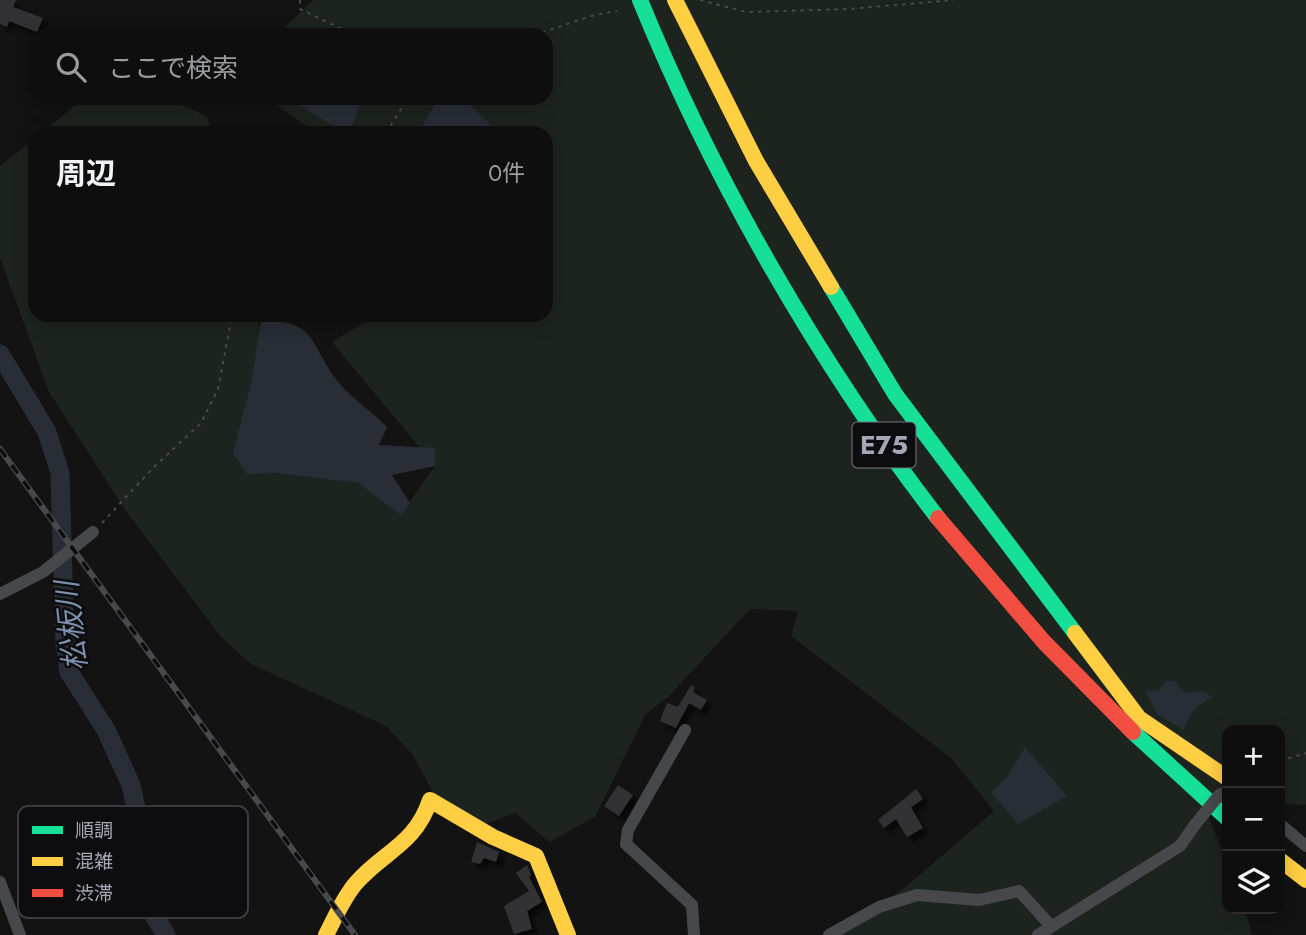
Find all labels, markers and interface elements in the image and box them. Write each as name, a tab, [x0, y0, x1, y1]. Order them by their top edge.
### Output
search box	[28, 28, 553, 105]
icon: search	[52, 48, 90, 86]
text: ここで検索	[108, 49, 238, 87]
text: 周辺	[56, 152, 116, 195]
text: 0件	[488, 156, 525, 190]
road number: E75	[852, 422, 916, 467]
water label: 松板川	[45, 576, 97, 673]
map controls	[1222, 725, 1285, 914]
button: +	[1222, 725, 1285, 788]
button: −	[1222, 788, 1285, 851]
legend	[18, 806, 248, 918]
text: 順調	[75, 817, 113, 844]
text: 混雑	[75, 848, 113, 875]
button: layers	[1222, 851, 1285, 914]
text: 渋滞	[75, 880, 113, 907]

